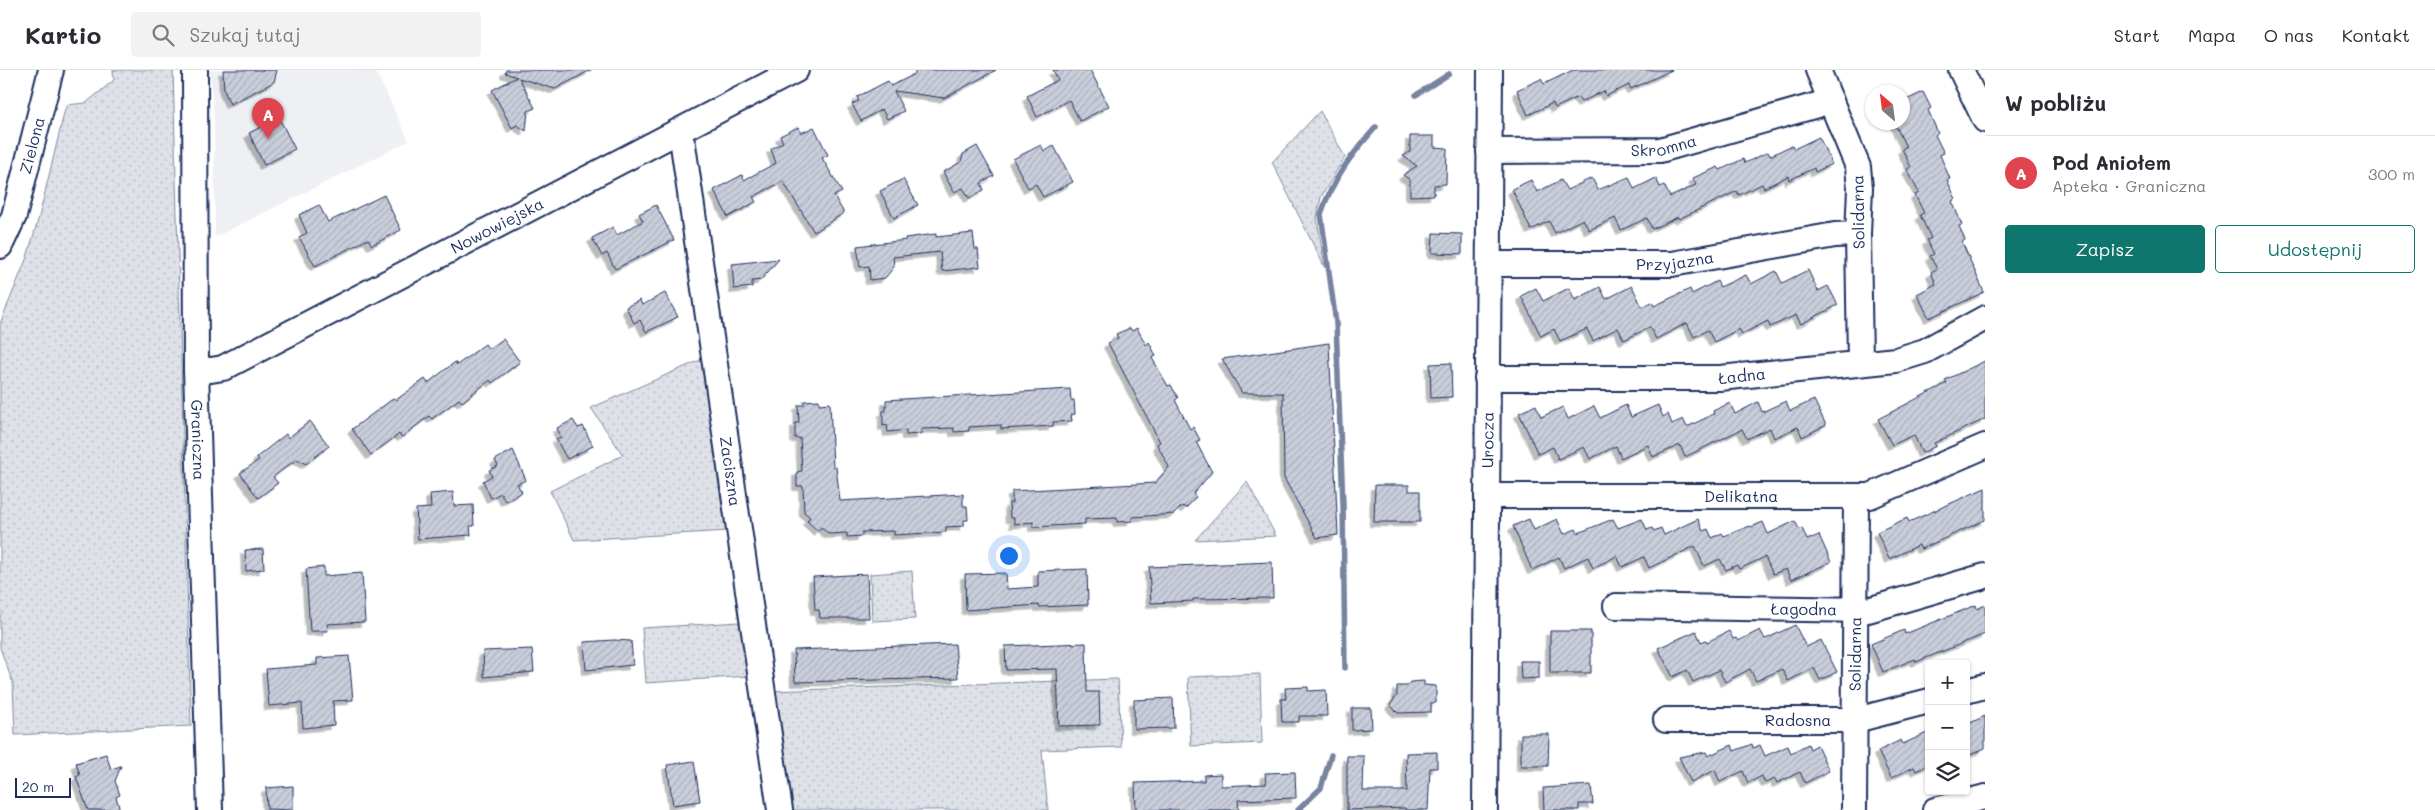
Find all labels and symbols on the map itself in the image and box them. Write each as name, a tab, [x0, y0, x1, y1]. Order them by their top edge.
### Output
north arrow	[1865, 85, 1910, 130]
pin: A	[252, 98, 284, 139]
street label: Zielona	[14, 115, 49, 176]
street label: Skromna	[1631, 129, 1699, 161]
street label: Solidarna	[1846, 175, 1869, 249]
street label: Nowowiejska	[447, 192, 547, 258]
street label: Przyjazna	[1636, 246, 1715, 274]
street label: Ładna	[1717, 362, 1767, 388]
street label: Graniczna	[187, 399, 211, 481]
street label: Urocza	[1476, 412, 1498, 468]
street label: Zaciszna	[716, 435, 747, 508]
street label: Delikatna	[1704, 485, 1778, 506]
your location	[996, 543, 1022, 569]
street label: Łagodna	[1771, 597, 1837, 620]
street label: Solidarna	[1844, 617, 1865, 691]
street label: Radosna	[1765, 709, 1831, 730]
scale bar	[15, 775, 71, 798]

